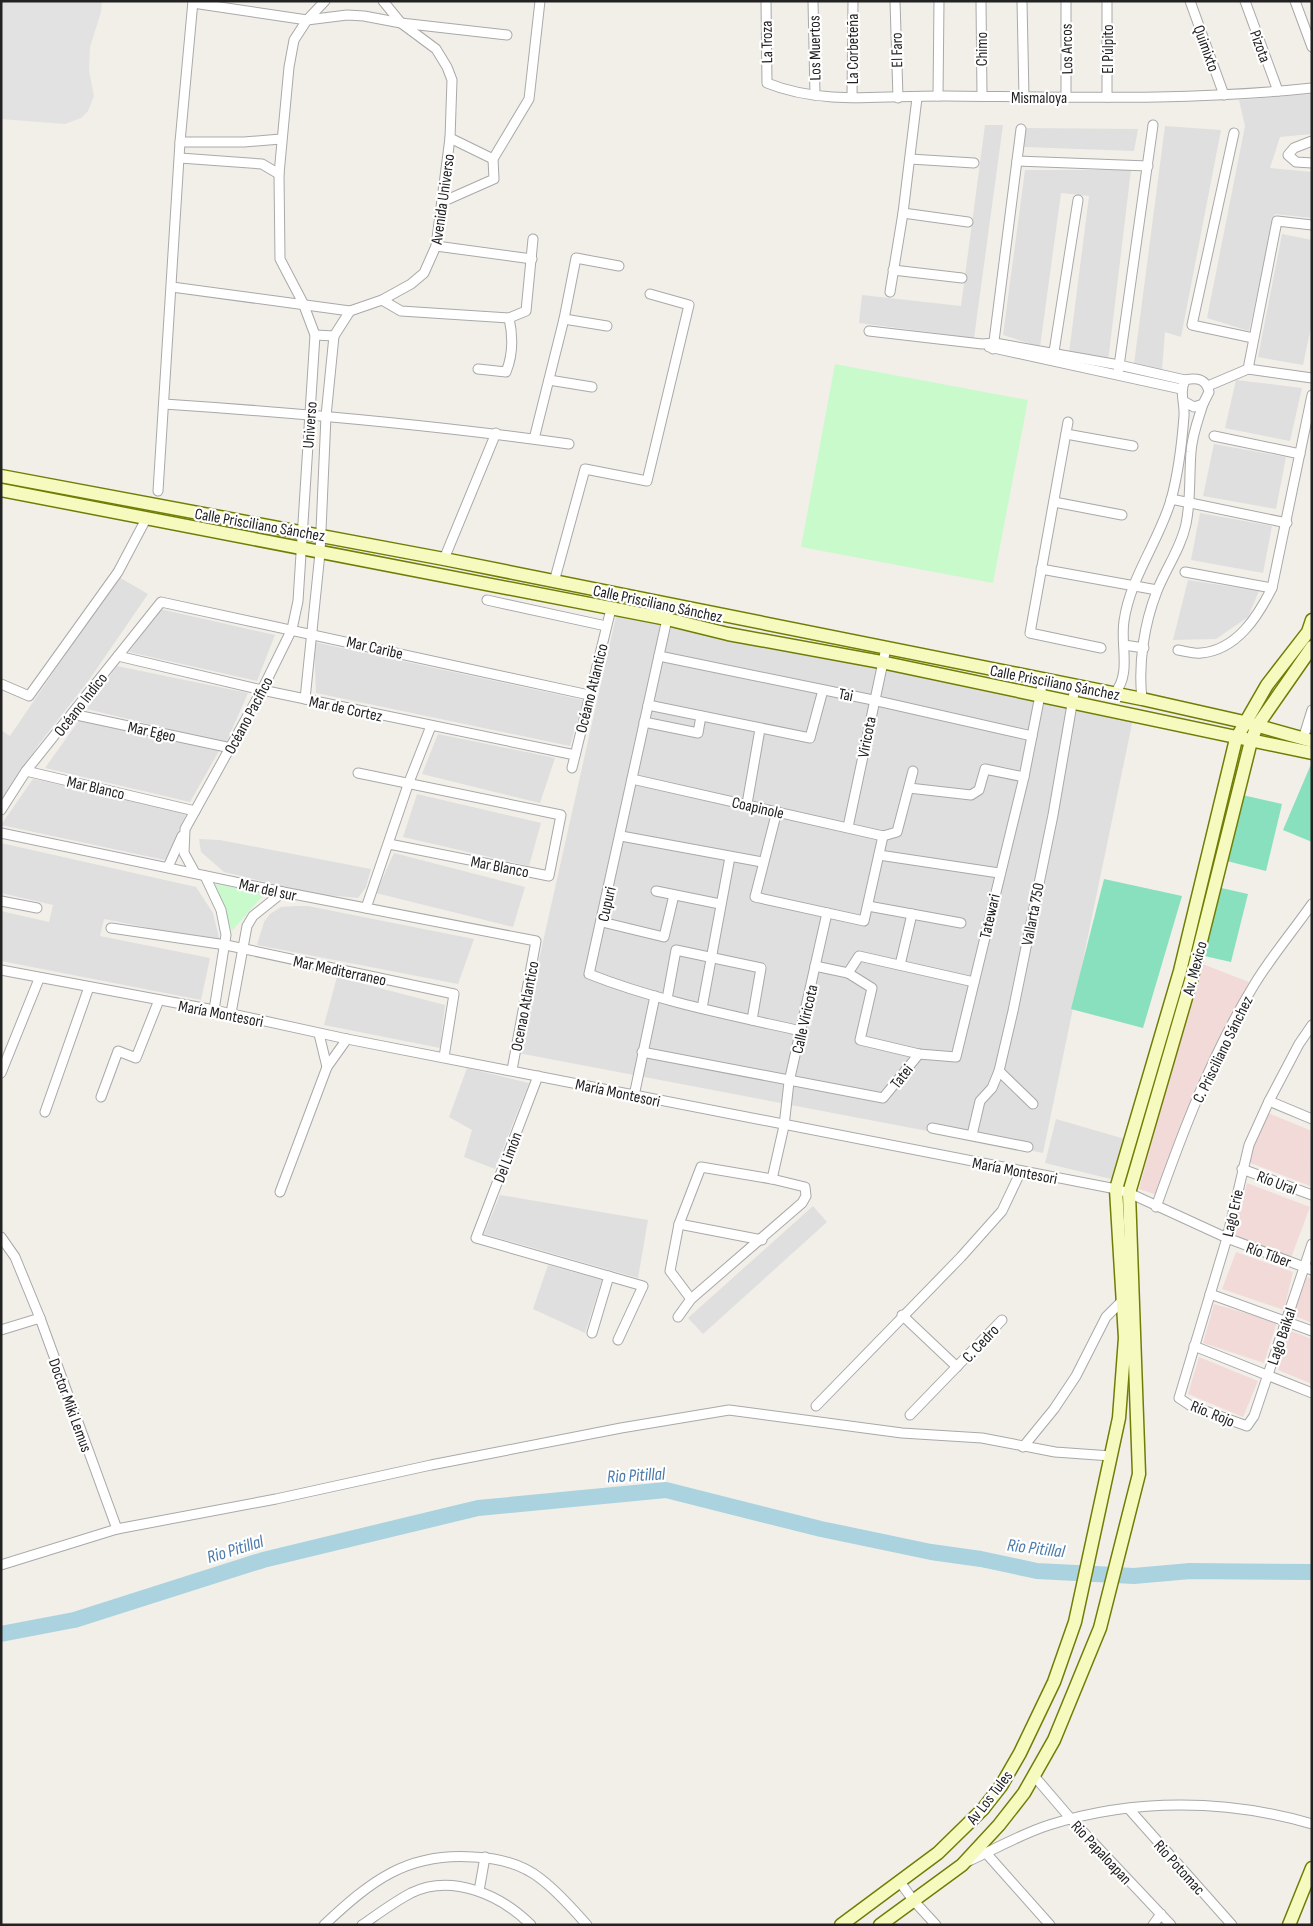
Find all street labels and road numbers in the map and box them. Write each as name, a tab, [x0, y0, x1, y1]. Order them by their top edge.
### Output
street label: La Corbeteña	[844, 14, 863, 84]
street label: Los Muertos	[805, 15, 826, 81]
street label: La Troza	[758, 20, 777, 63]
street label: Los Arcos	[1058, 23, 1077, 75]
street label: Quimixto	[1188, 23, 1223, 74]
street label: El Púlpito	[1099, 24, 1118, 74]
street label: Pizota	[1245, 28, 1274, 65]
street label: El Faro	[888, 32, 907, 68]
street label: Chimo	[973, 32, 992, 66]
street label: Mismaloya	[1011, 89, 1067, 108]
street label: Avenida Universo	[428, 153, 459, 247]
street label: Universo	[299, 401, 322, 449]
street label: Calle Prisciliano Sánchez	[193, 505, 327, 546]
street label: Calle Prisciliano Sánchez	[591, 581, 724, 628]
street label: Mar Caribe	[345, 633, 405, 664]
street label: Océano Atlantico	[572, 642, 613, 735]
street label: Calle Prisciliano Sánchez	[988, 662, 1121, 705]
street label: Océano Indico	[50, 669, 112, 741]
street label: Océano Pacífico	[221, 674, 278, 758]
street label: Tai	[837, 685, 855, 706]
street label: Mar de Cortez	[307, 692, 384, 727]
street label: Viricota	[854, 715, 881, 760]
street label: Mar Egeo	[126, 718, 178, 747]
street label: Mar Blanco	[65, 773, 126, 804]
street label: Coapinole	[730, 793, 786, 824]
street label: Mar Blanco	[469, 853, 530, 882]
street label: Mar del sur	[237, 875, 299, 906]
street label: Vallarta 750	[1018, 881, 1049, 947]
street label: Cupuri	[594, 885, 621, 924]
street label: Tatewari	[976, 892, 1005, 941]
street label: Av. Mexico	[1179, 939, 1212, 998]
street label: Mar Mediterraneo	[291, 952, 388, 991]
street label: Ocenao Atlantico	[507, 960, 544, 1053]
street label: Calle Viricota	[788, 983, 823, 1056]
street label: C. Prisciliano Sánchez	[1189, 993, 1258, 1106]
street label: María Montesori	[177, 997, 265, 1032]
street label: Tatei	[887, 1061, 918, 1093]
street label: María Montesori	[574, 1075, 662, 1112]
street label: Del Limón	[490, 1130, 527, 1185]
street label: María Montesori	[971, 1154, 1059, 1189]
street label: Río Ural	[1254, 1167, 1299, 1200]
street label: Lago Erie	[1219, 1188, 1248, 1239]
street label: Río Tíber	[1243, 1238, 1294, 1272]
street label: Lago Baikal	[1264, 1305, 1301, 1368]
street label: C. Cedro	[959, 1321, 1003, 1367]
street label: Doctor Miki Lemus	[44, 1356, 95, 1455]
street label: Río. Rojo	[1188, 1397, 1237, 1432]
street label: Av Los Tules	[963, 1767, 1017, 1829]
street label: Rio Papaloapan	[1067, 1817, 1135, 1889]
street label: Rio Potomac	[1149, 1837, 1208, 1899]

